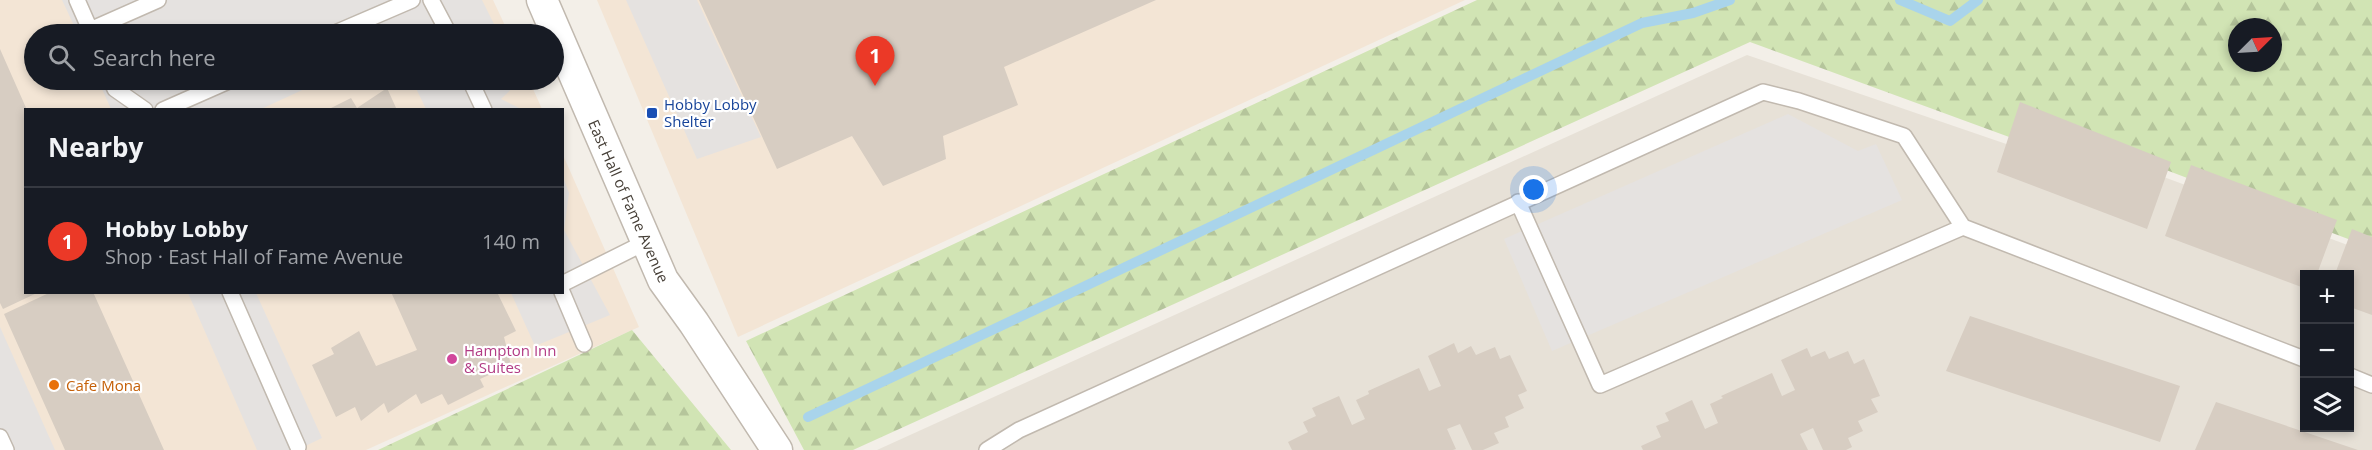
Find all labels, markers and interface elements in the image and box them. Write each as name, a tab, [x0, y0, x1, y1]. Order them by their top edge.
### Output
north arrow	[2228, 18, 2282, 72]
search box	[24, 24, 564, 90]
pin: 1	[856, 36, 894, 86]
icon: search	[45, 41, 78, 74]
text: Search here	[93, 42, 216, 72]
place label: Hobby Lobby Shelter	[664, 94, 757, 131]
marker: Hobby Lobby Shelter	[645, 106, 659, 120]
street label: East Hall of Fame Avenue	[584, 116, 674, 286]
text: Nearby	[48, 129, 143, 165]
your location	[1519, 175, 1548, 204]
text: Hobby Lobby	[105, 213, 248, 243]
text: 1	[62, 228, 73, 255]
text: 140 m	[482, 228, 540, 255]
text: Shop · East Hall of Fame Avenue	[105, 243, 403, 270]
map controls	[2300, 270, 2354, 432]
button: +	[2300, 270, 2354, 324]
button: −	[2300, 324, 2354, 378]
place label: Hampton Inn & Suites	[464, 340, 557, 377]
marker: Hampton Inn & Suites	[445, 352, 459, 366]
place label: Cafe Mona	[66, 375, 141, 395]
marker: Cafe Mona	[47, 378, 61, 392]
button: layers	[2300, 378, 2354, 432]

